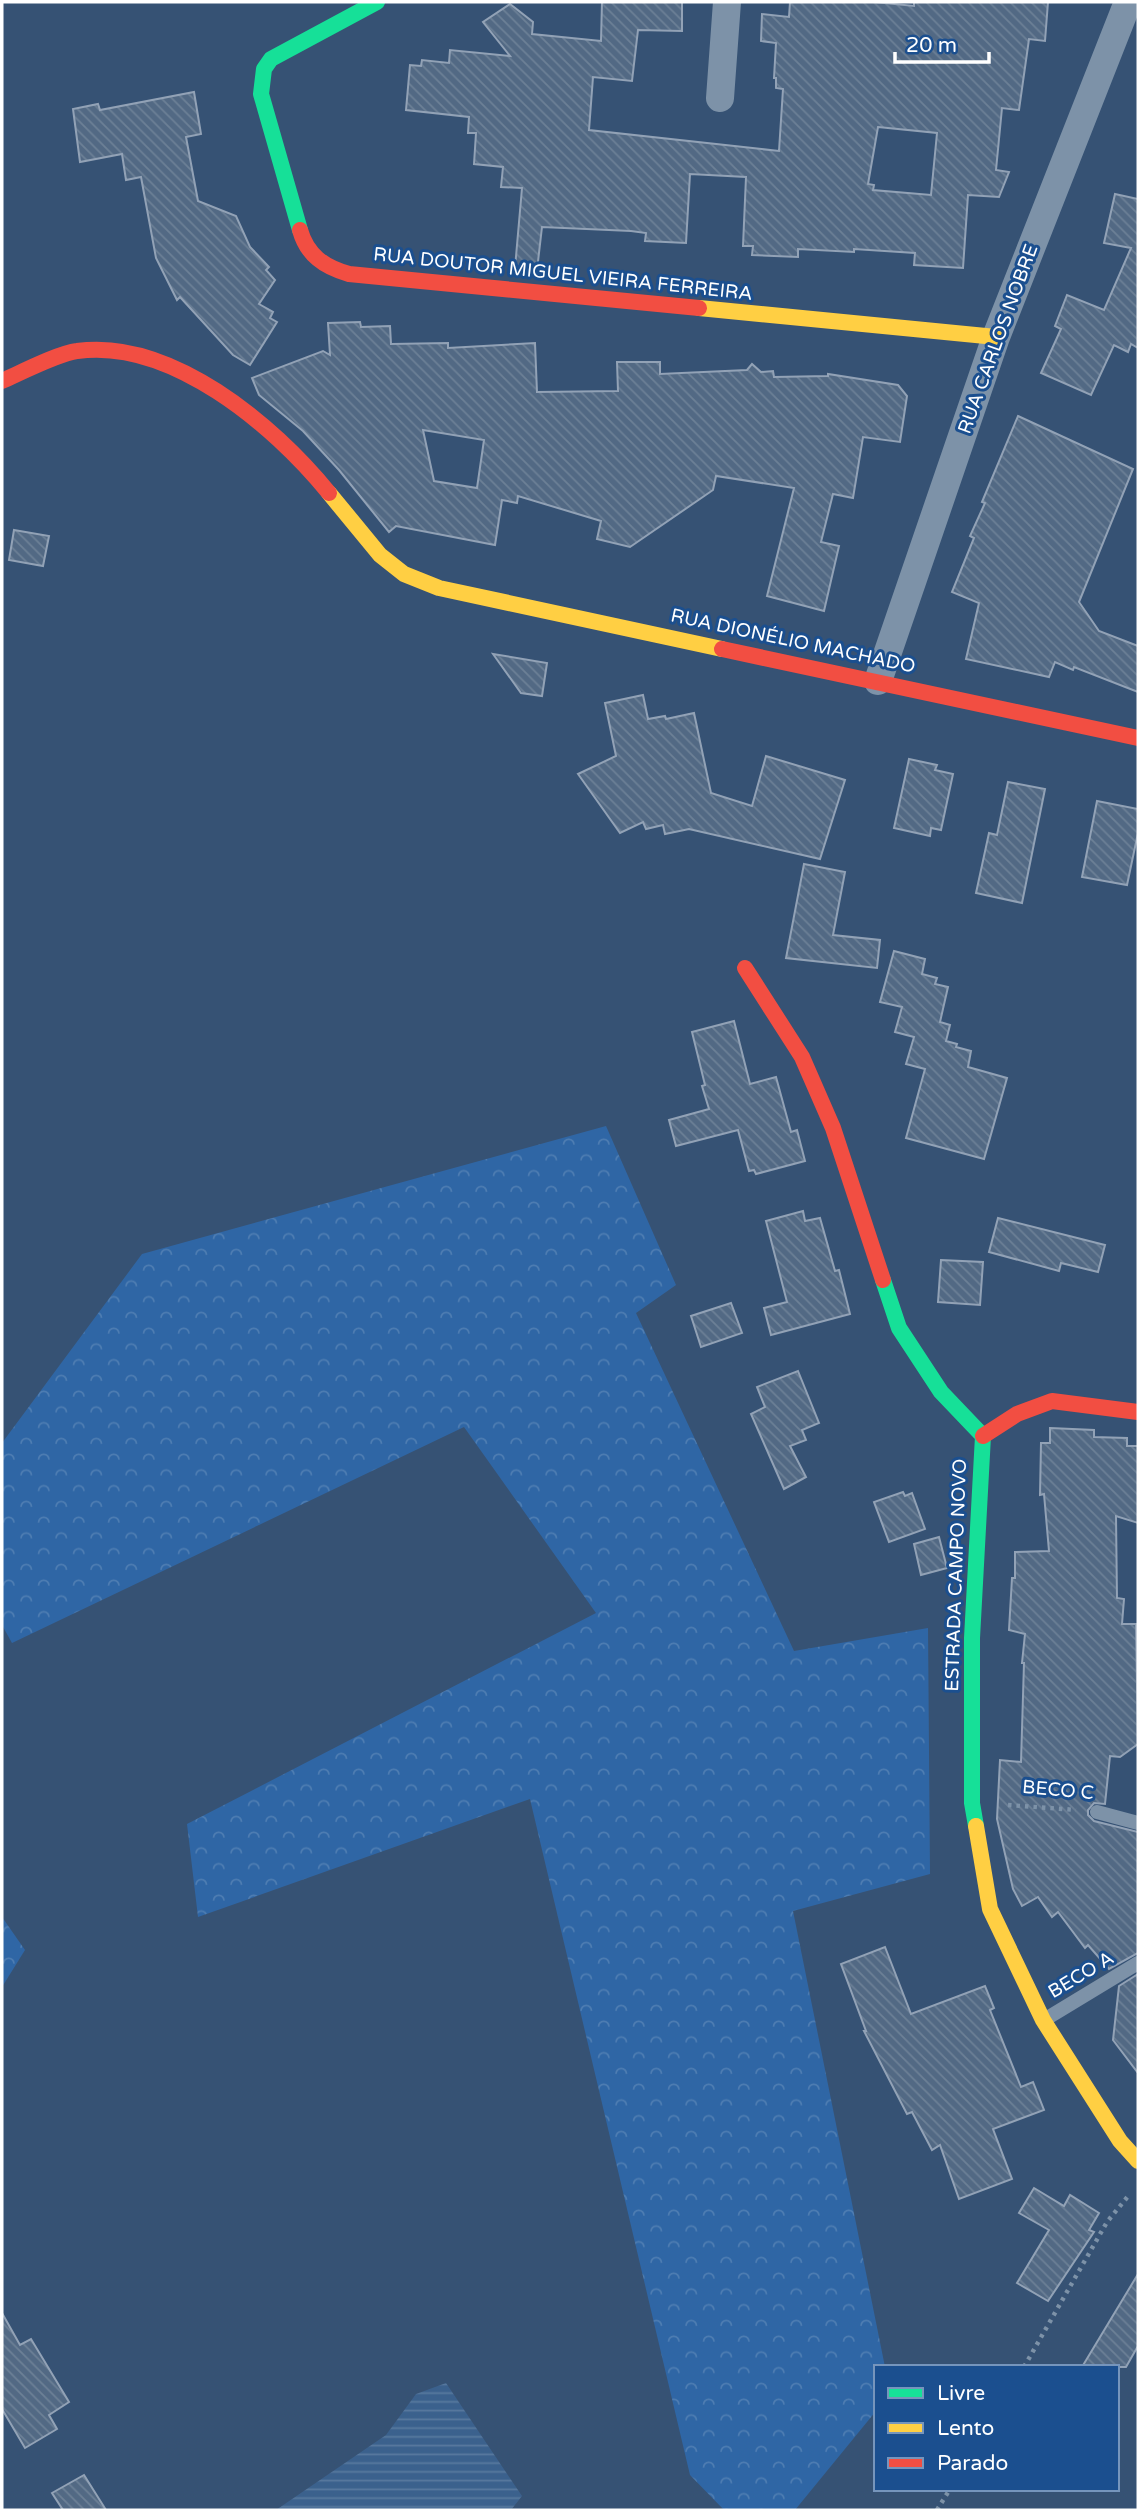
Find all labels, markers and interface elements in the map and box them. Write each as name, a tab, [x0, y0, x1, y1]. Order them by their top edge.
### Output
scale bar	[895, 21, 990, 65]
text: 20 m	[906, 33, 957, 58]
street label: RUA CARLOS NOBRE	[953, 241, 1043, 437]
street label: RUA DOUTOR MIGUEL VIEIRA FERREIRA	[372, 243, 754, 305]
street label: RUA DIONÉLIO MACHADO	[669, 604, 917, 678]
street label: ESTRADA CAMPO NOVO	[941, 1458, 971, 1692]
street label: BECO C	[1021, 1776, 1095, 1804]
street label: BECO A	[1044, 1947, 1118, 2003]
legend	[874, 2365, 1119, 2491]
text: Livre	[937, 2381, 985, 2406]
text: Lento	[937, 2416, 994, 2441]
text: Parado	[937, 2451, 1008, 2476]

